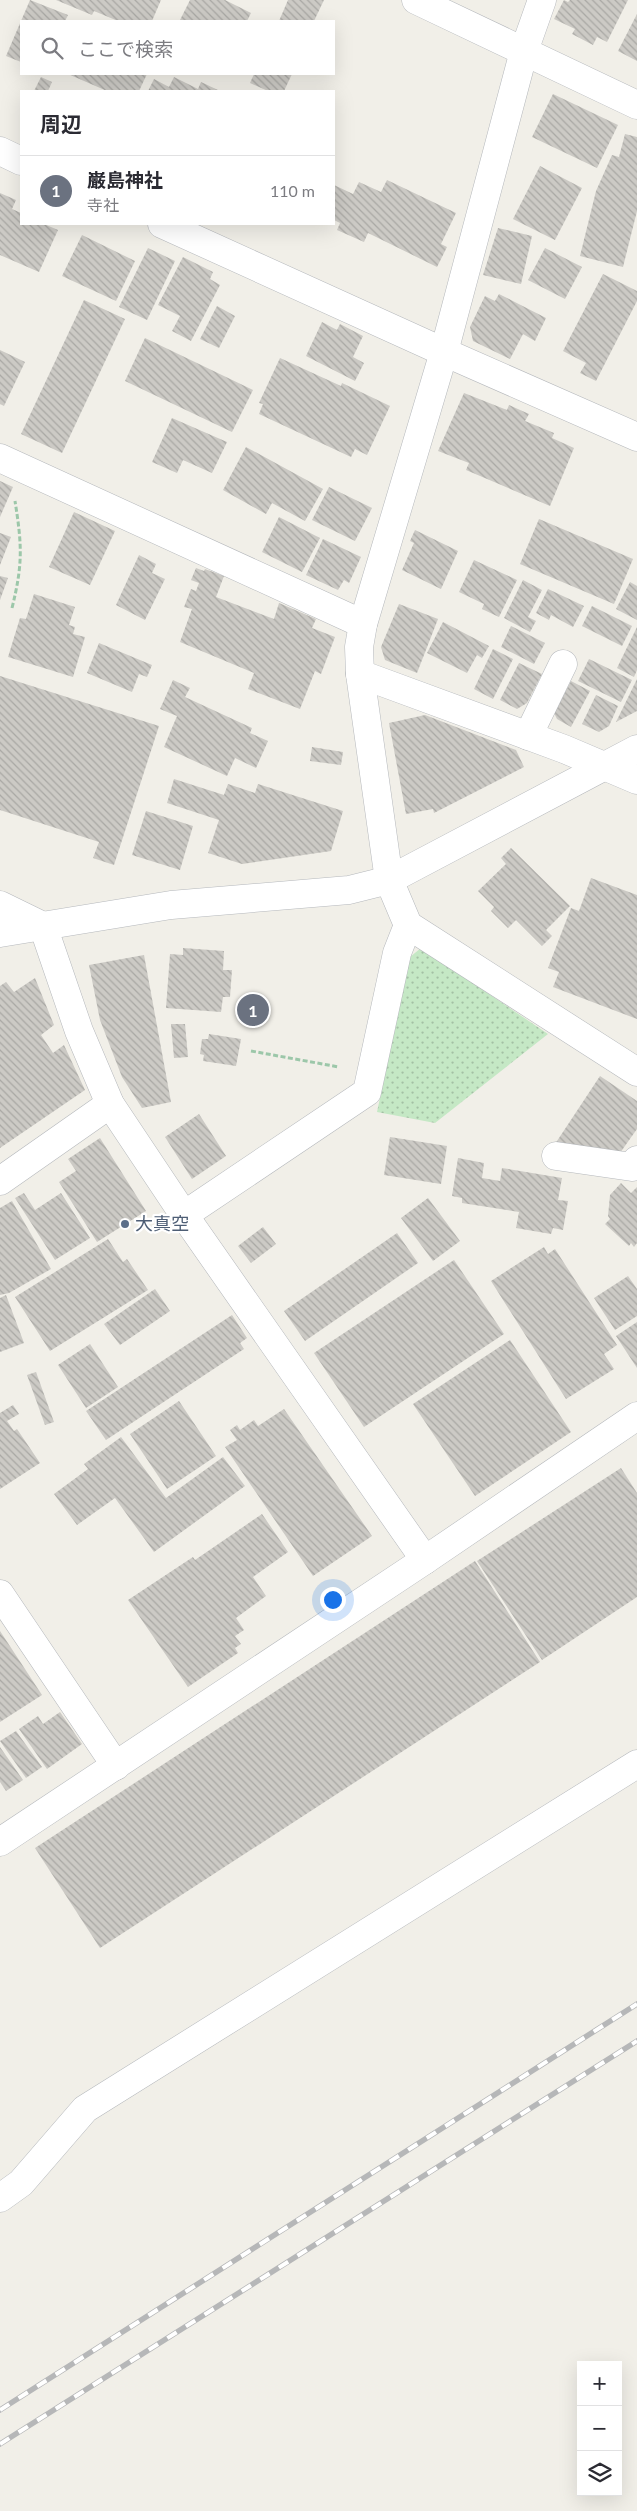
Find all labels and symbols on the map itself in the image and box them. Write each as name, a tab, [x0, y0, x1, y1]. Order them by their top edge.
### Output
pin: 1	[237, 991, 269, 1029]
place label: 大真空	[135, 1212, 189, 1234]
marker: 大真空	[119, 1218, 131, 1230]
your location	[320, 1587, 346, 1613]

